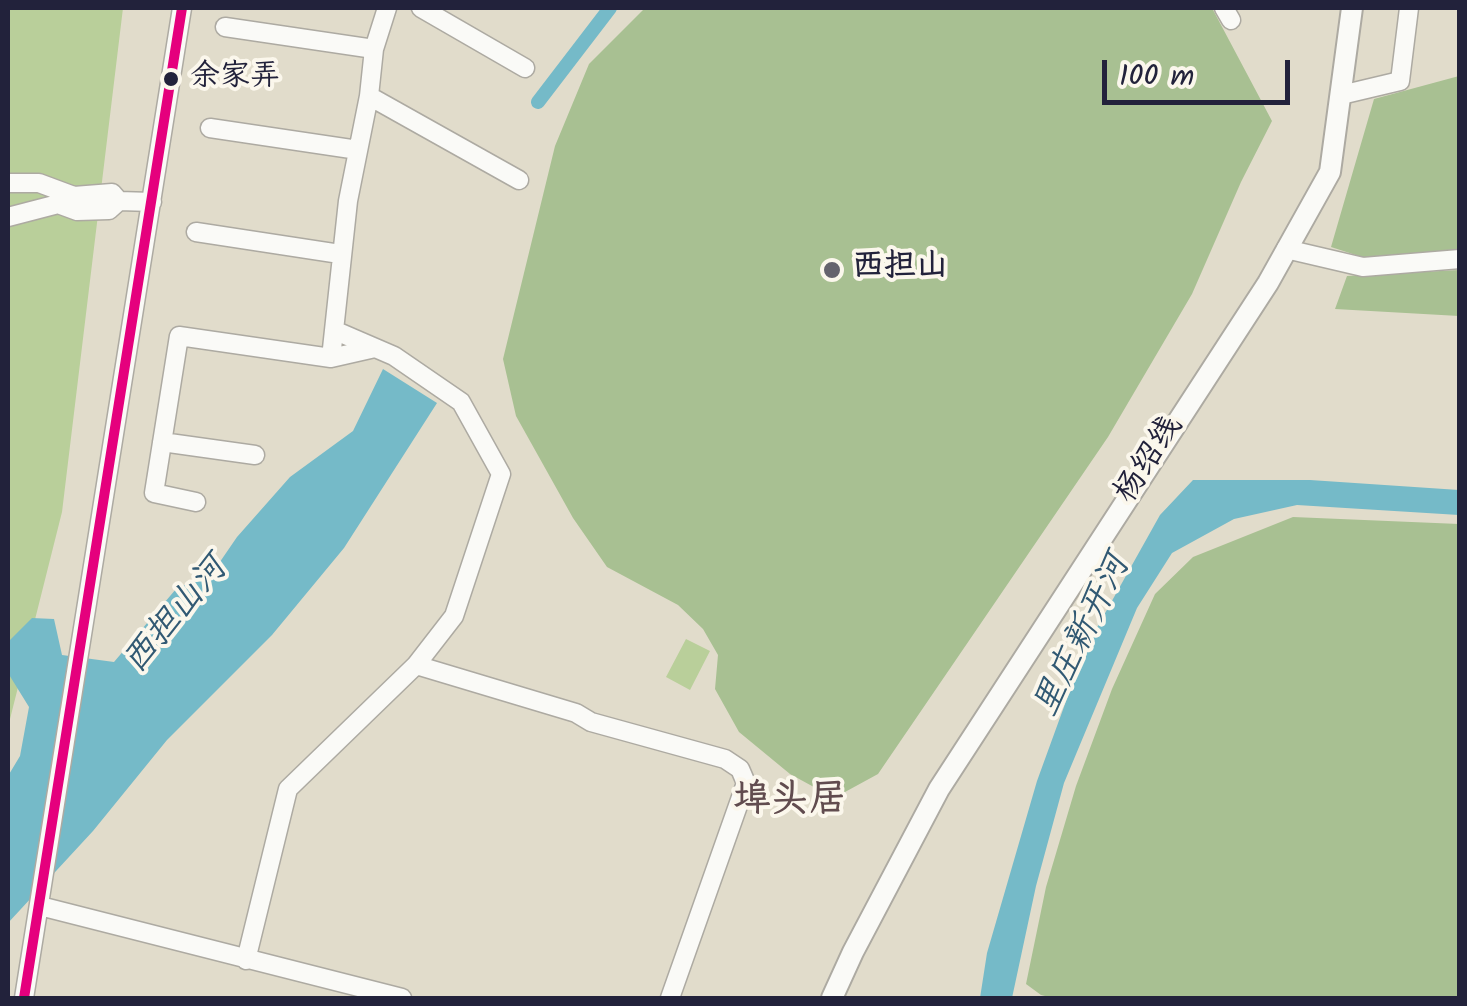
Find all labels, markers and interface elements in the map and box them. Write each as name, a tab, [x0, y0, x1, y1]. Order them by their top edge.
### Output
scale bar	[1107, 40, 1294, 102]
text: 100 m	[1119, 53, 1194, 101]
place label: 余家弄	[190, 61, 280, 97]
marker: 余家弄	[161, 69, 181, 89]
place label: 西担山	[852, 251, 948, 289]
marker: 西担山	[821, 259, 843, 281]
street label: 杨绍线	[1109, 410, 1193, 512]
water label: 里庄新开河	[1028, 549, 1142, 725]
water label: 西担山河	[117, 550, 239, 684]
district label: 埠头居	[733, 781, 847, 827]

